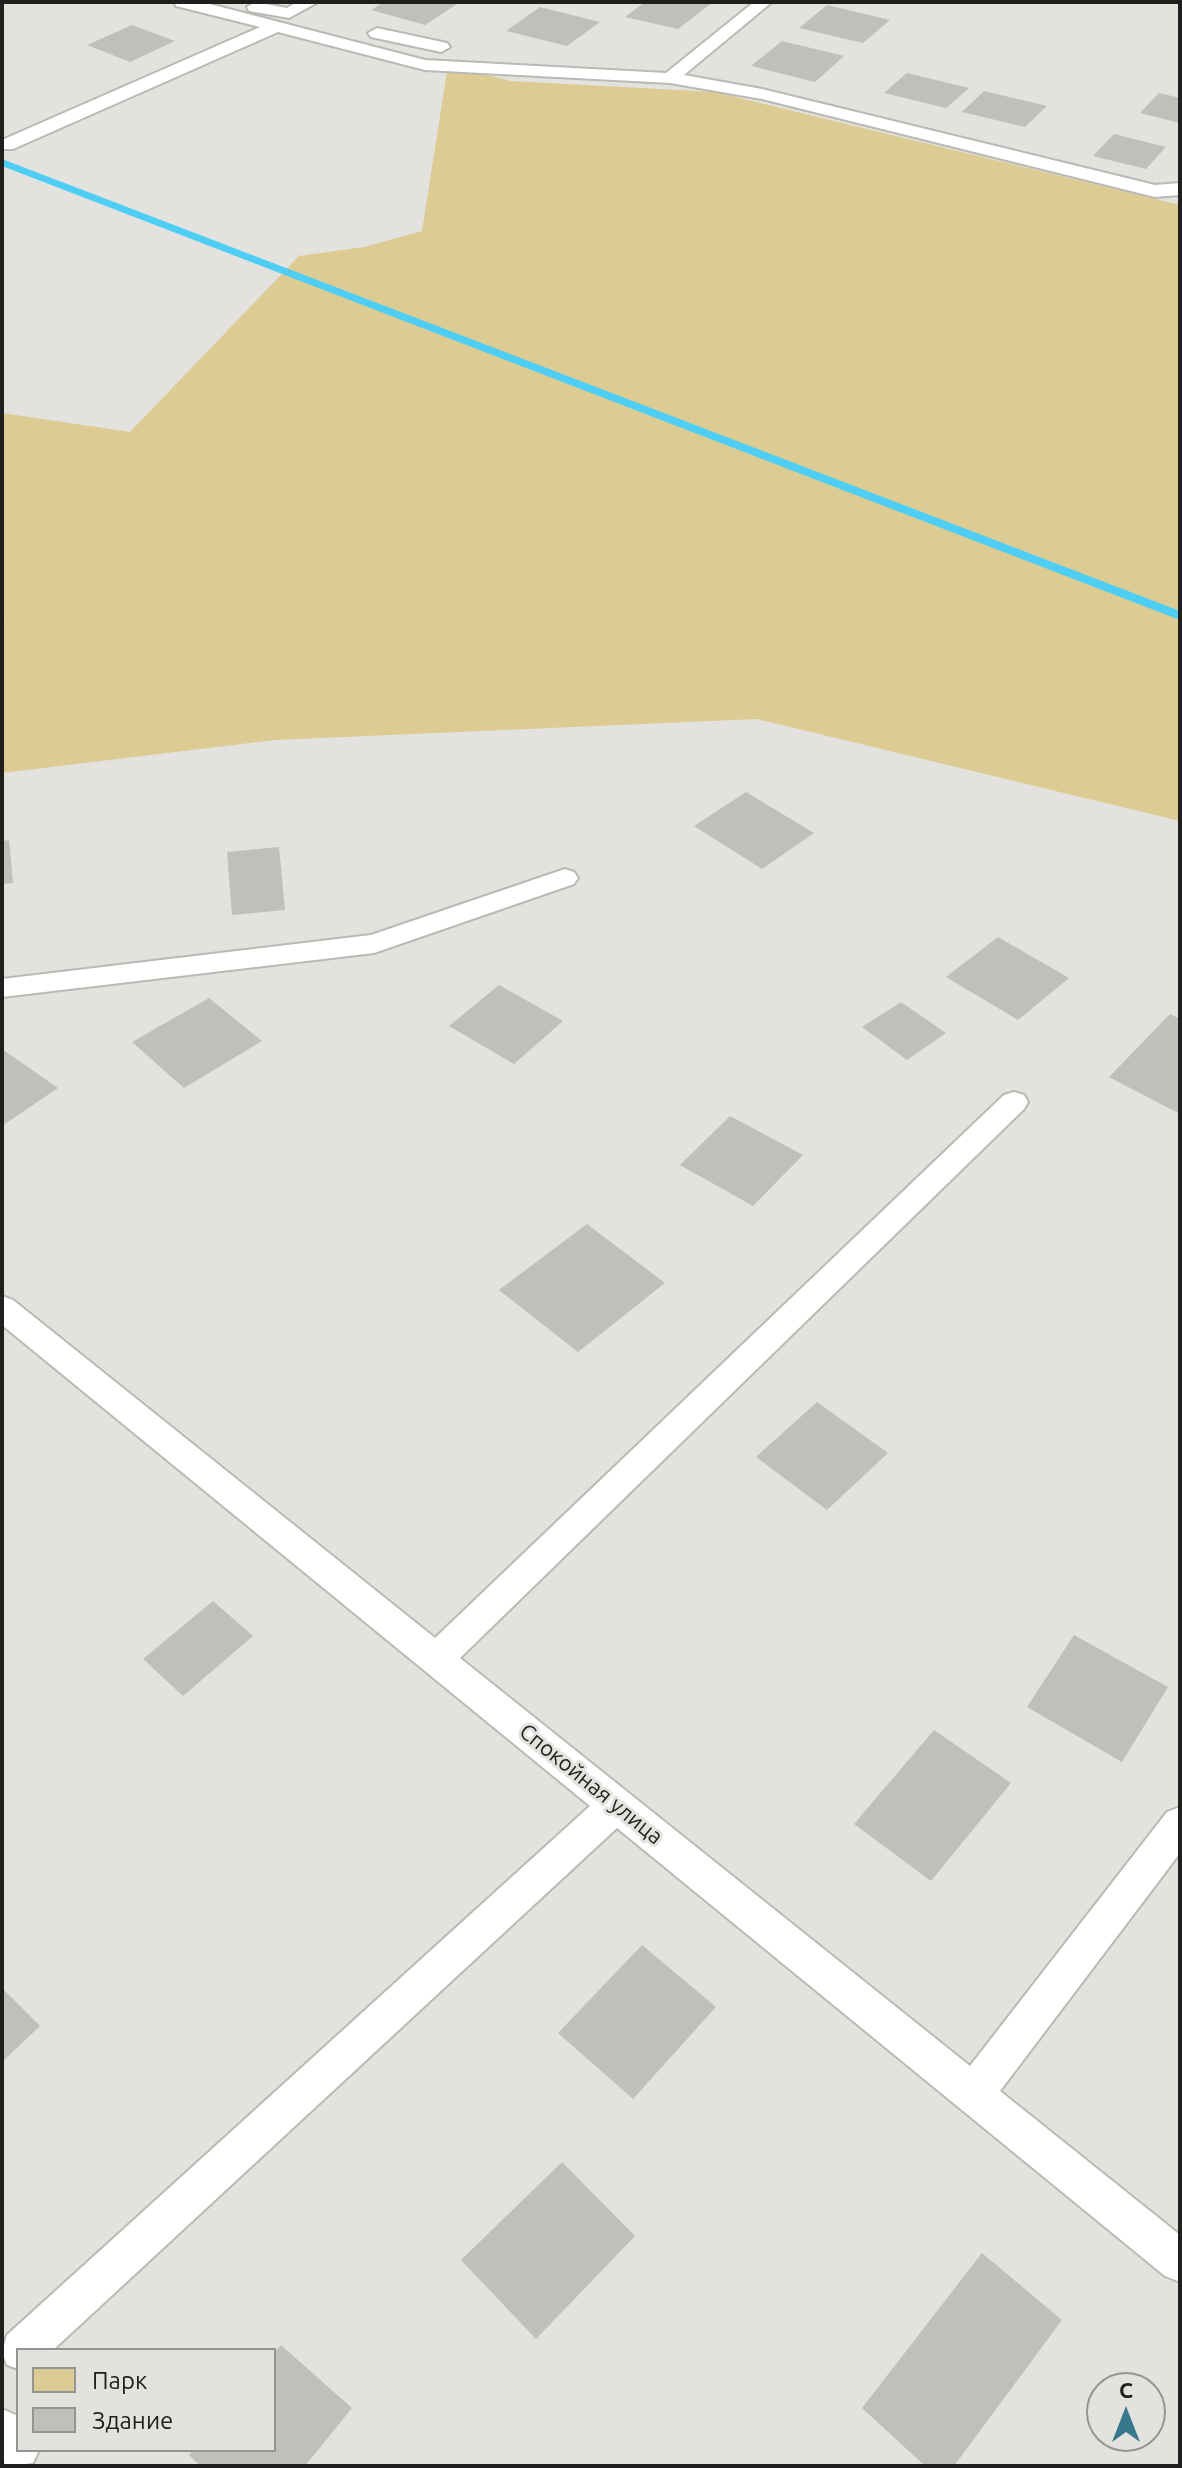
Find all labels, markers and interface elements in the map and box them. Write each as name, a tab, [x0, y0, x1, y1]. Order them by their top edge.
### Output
street label: Спокойная улица	[514, 1718, 668, 1850]
legend	[16, 2348, 276, 2452]
text: Парк	[92, 2367, 147, 2394]
north arrow	[1086, 2372, 1166, 2452]
text: С	[1119, 2377, 1133, 2402]
text: Здание	[92, 2407, 173, 2434]

